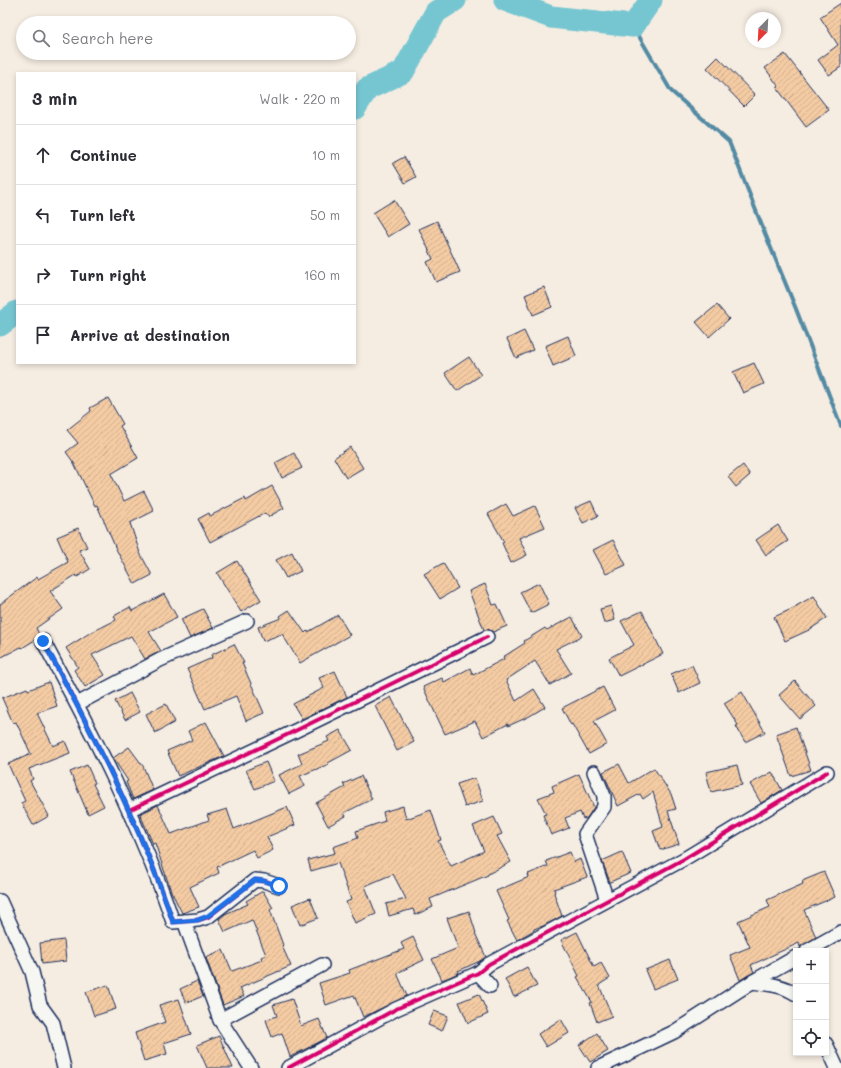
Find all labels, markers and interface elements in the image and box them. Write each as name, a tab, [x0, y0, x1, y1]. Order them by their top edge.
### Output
north arrow	[745, 12, 781, 48]
search box	[16, 16, 356, 60]
icon: search	[30, 27, 52, 49]
text: Search here	[62, 28, 153, 48]
text: 3 min	[32, 87, 77, 109]
text: Walk · 220 m	[259, 90, 340, 107]
icon: ahead	[32, 144, 54, 166]
text: Continue	[70, 145, 137, 165]
text: 10 m	[312, 146, 340, 163]
icon: left	[32, 204, 54, 226]
text: Turn left	[70, 205, 135, 225]
text: 50 m	[310, 206, 340, 223]
icon: right	[32, 264, 54, 286]
text: Turn right	[70, 265, 147, 285]
text: 160 m	[304, 266, 340, 283]
icon: arrive	[32, 324, 54, 346]
text: Arrive at destination	[70, 325, 230, 345]
route end	[34, 632, 52, 650]
route start	[270, 877, 288, 895]
map controls	[793, 948, 829, 1056]
button: +	[793, 948, 829, 984]
button: −	[793, 984, 829, 1020]
button: locate	[793, 1020, 829, 1056]

